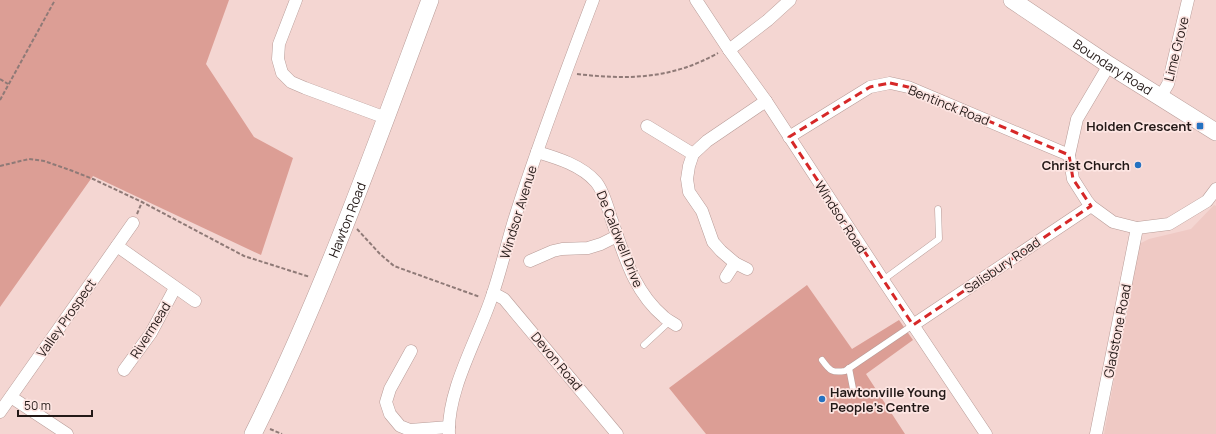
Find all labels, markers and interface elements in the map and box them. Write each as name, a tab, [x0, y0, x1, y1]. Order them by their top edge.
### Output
street label: Lime Grove	[1159, 14, 1193, 83]
street label: Boundary Road	[1070, 35, 1156, 99]
street label: Bentinck Road	[906, 81, 992, 129]
place label: Holden Crescent	[1086, 117, 1192, 135]
marker: Holden Crescent	[1195, 121, 1205, 131]
place label: Christ Church	[1042, 156, 1130, 174]
marker: Christ Church	[1133, 160, 1143, 170]
street label: Windsor Avenue	[495, 163, 541, 261]
street label: Windsor Road	[811, 177, 871, 257]
street label: Hawton Road	[324, 179, 370, 260]
street label: De Caldwell Drive	[592, 188, 648, 290]
street label: Salisbury Road	[960, 233, 1044, 297]
street label: Valley Prospect	[32, 275, 100, 361]
street label: Gladstone Road	[1099, 283, 1135, 379]
street label: Rivermead	[126, 298, 174, 362]
street label: Devon Road	[527, 328, 587, 394]
place label: Hawtonville Young People's Centre	[830, 383, 946, 416]
scale bar	[18, 392, 92, 418]
marker: Hawtonville Young People's Centre	[817, 394, 827, 404]
text: 50 m	[24, 397, 51, 414]

